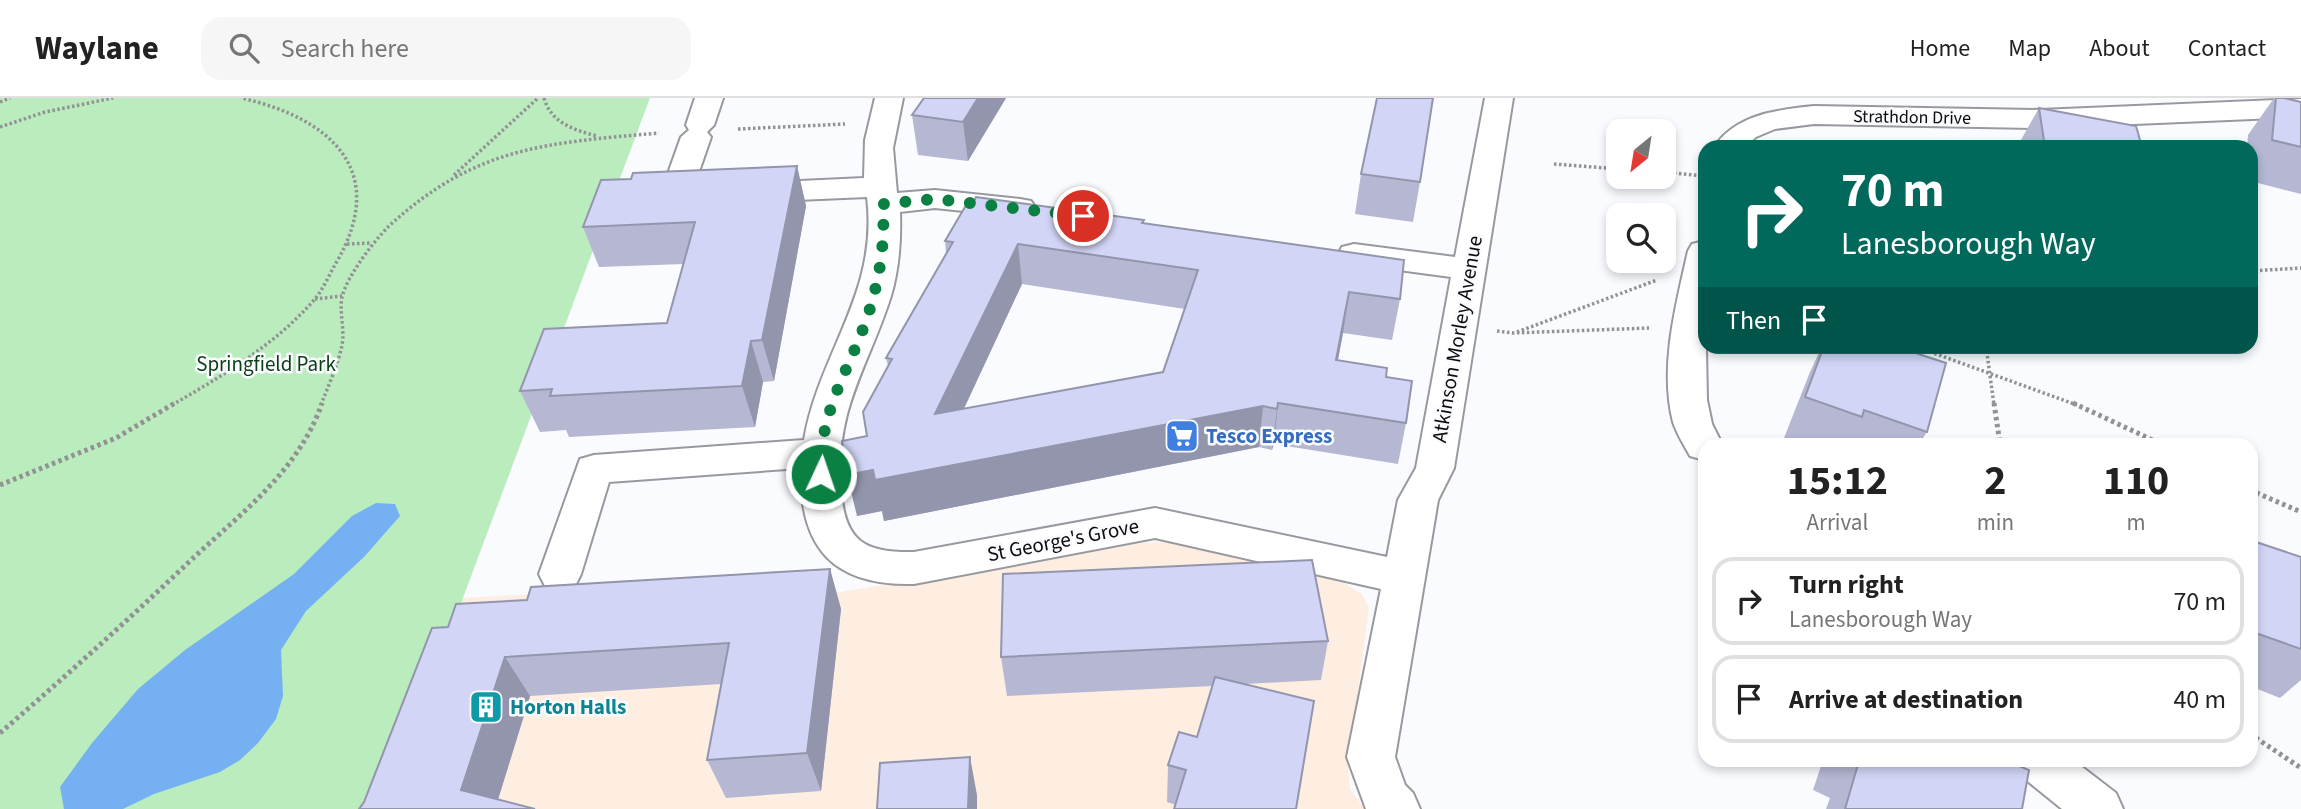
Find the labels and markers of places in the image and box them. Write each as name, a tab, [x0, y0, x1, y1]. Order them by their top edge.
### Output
pin	[1053, 186, 1113, 246]
supermarket icon: Tesco Express	[1163, 417, 1201, 455]
place label: Tesco Express	[1206, 421, 1332, 451]
building icon: Horton Halls	[467, 688, 505, 726]
place label: Horton Halls	[510, 692, 626, 722]

